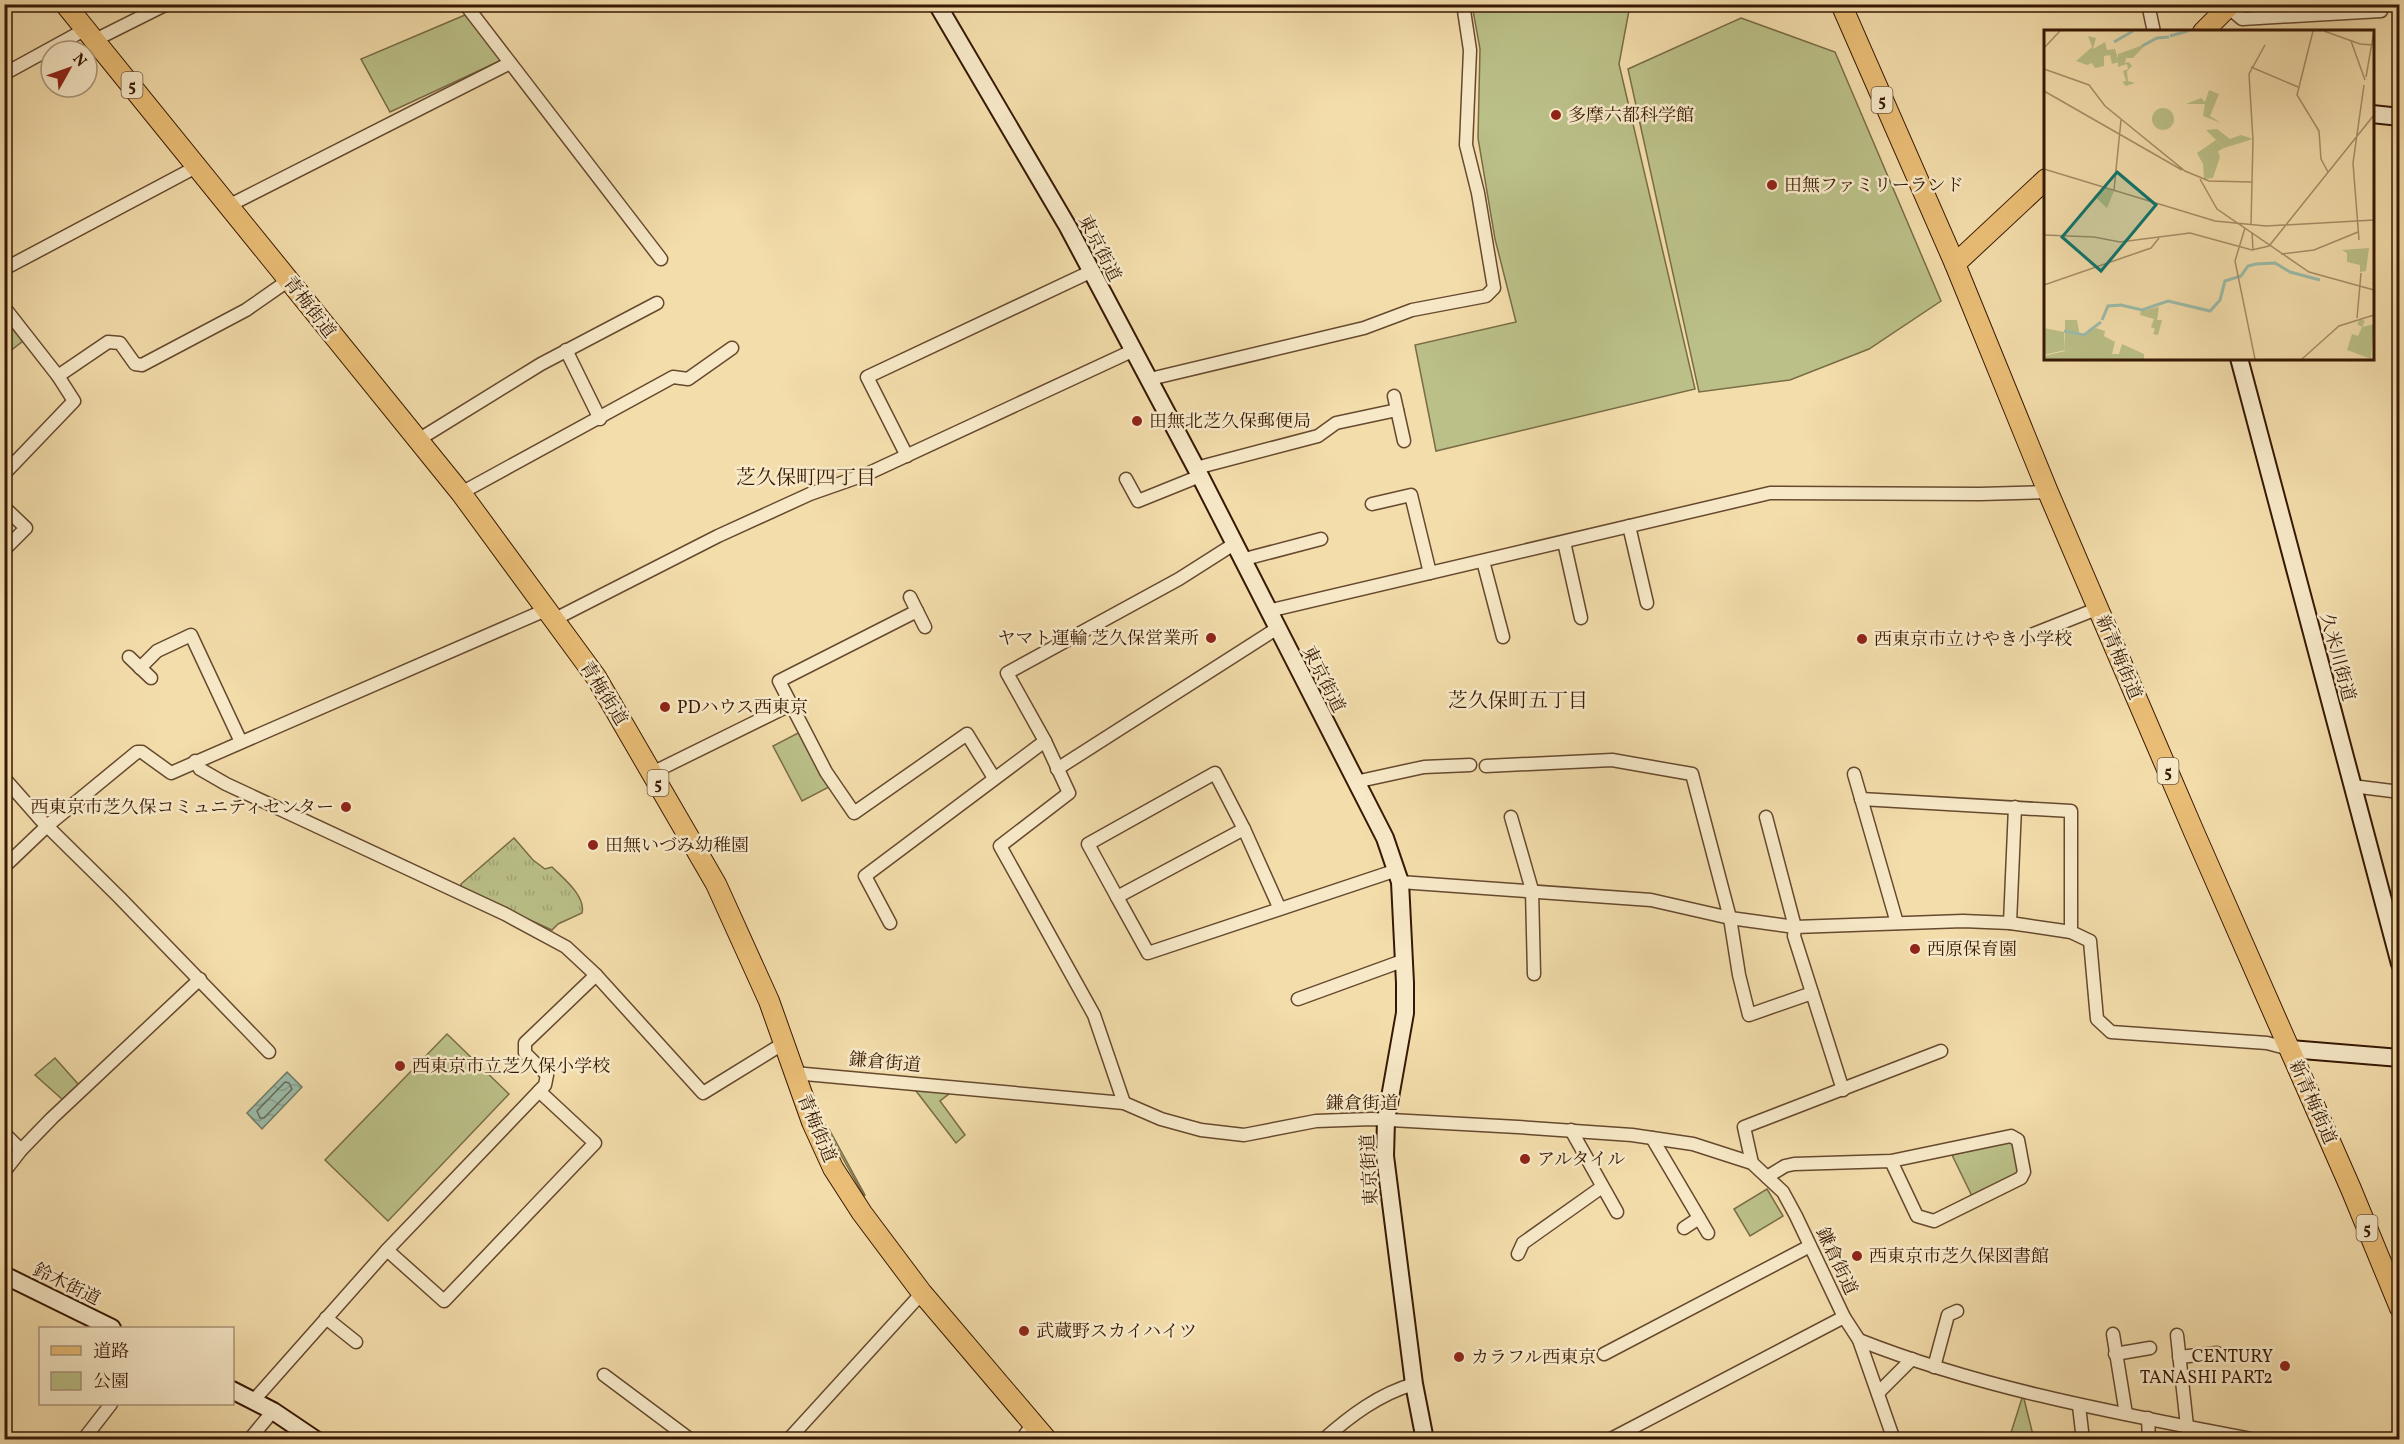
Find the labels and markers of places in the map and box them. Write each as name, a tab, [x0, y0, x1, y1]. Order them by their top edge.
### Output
place label: 多摩六都科学館	[1568, 104, 1694, 129]
marker: 多摩六都科学館	[1549, 108, 1563, 122]
place label: 田無ファミリーランド	[1784, 174, 1964, 199]
marker: 田無ファミリーランド	[1765, 178, 1779, 192]
place label: 田無北芝久保郵便局	[1149, 410, 1311, 435]
marker: 田無北芝久保郵便局	[1130, 414, 1144, 428]
place label: ヤマト運輸 芝久保営業所	[997, 627, 1199, 652]
place label: 西東京市立けやき小学校	[1874, 628, 2072, 653]
marker: ヤマト運輸 芝久保営業所	[1204, 631, 1218, 645]
marker: 西東京市立けやき小学校	[1855, 632, 1869, 646]
place label: PDハウス西東京	[677, 696, 808, 721]
marker: PDハウス西東京	[658, 700, 672, 714]
place label: 西東京市芝久保コミュニティセンター	[31, 796, 334, 821]
marker: 西東京市芝久保コミュニティセンター	[339, 800, 353, 814]
place label: 田無いづみ幼稚園	[605, 834, 749, 859]
marker: 田無いづみ幼稚園	[586, 838, 600, 852]
place label: 西原保育園	[1927, 938, 2017, 963]
marker: 西原保育園	[1908, 942, 1922, 956]
place label: 西東京市立芝久保小学校	[412, 1055, 610, 1080]
marker: 西東京市立芝久保小学校	[393, 1059, 407, 1073]
place label: アルタイル	[1537, 1148, 1625, 1173]
marker: アルタイル	[1518, 1152, 1532, 1166]
place label: 西東京市芝久保図書館	[1869, 1245, 2049, 1270]
marker: 西東京市芝久保図書館	[1850, 1249, 1864, 1263]
place label: 武蔵野スカイハイツ	[1036, 1320, 1197, 1345]
marker: 武蔵野スカイハイツ	[1017, 1324, 1031, 1338]
place label: CENTURY TANASHI PART2	[2140, 1345, 2273, 1391]
place label: カラフル西東京	[1471, 1346, 1596, 1371]
marker: カラフル西東京	[1452, 1350, 1466, 1364]
marker: CENTURY TANASHI PART2	[2278, 1359, 2292, 1373]

